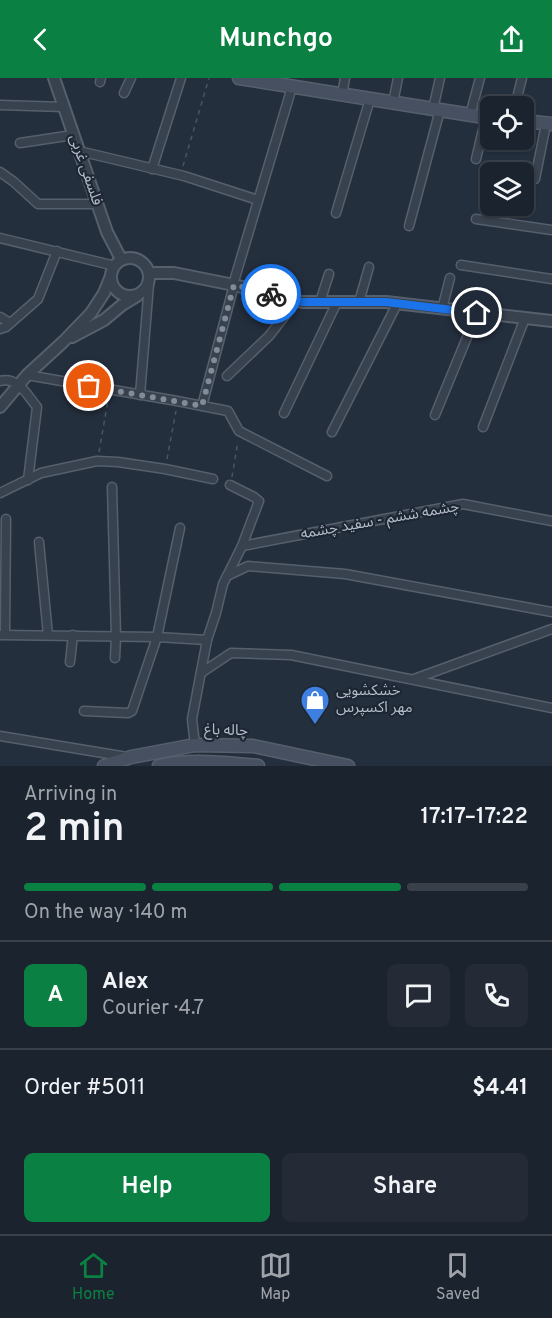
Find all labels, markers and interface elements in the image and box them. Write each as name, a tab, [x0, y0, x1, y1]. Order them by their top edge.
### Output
text: Munchgo	[219, 22, 333, 56]
icon: back	[24, 23, 57, 56]
icon: share	[495, 23, 528, 56]
map controls	[480, 96, 534, 216]
button: locate	[480, 96, 534, 150]
street label: فلسفی غربی	[64, 132, 106, 208]
button: layers	[480, 162, 534, 216]
courier	[241, 264, 301, 324]
icon: bike	[255, 278, 288, 311]
pin	[451, 287, 502, 338]
icon: home	[460, 296, 493, 329]
pin	[63, 360, 114, 411]
icon: bag	[72, 369, 105, 402]
street label: چشمه ششم - سفید چشمه	[299, 498, 461, 544]
place label: خشکشویی مهر اکسپرس	[336, 682, 413, 718]
shop icon: خشکشویی مهر اکسپرس	[299, 684, 331, 726]
street label: چاله باغ	[204, 721, 248, 742]
text: Arriving in	[24, 782, 117, 808]
text: 17:17–17:22	[421, 804, 528, 831]
text: 2 min	[24, 806, 125, 855]
text: On the way · 140 m	[24, 900, 187, 926]
button: chat	[387, 964, 450, 1027]
button: phone	[465, 964, 528, 1027]
text: Alex	[102, 969, 149, 996]
text: A	[48, 982, 63, 1009]
text: Courier · 4.7	[102, 996, 204, 1022]
text: Order #5011	[24, 1075, 145, 1102]
text: $4.41	[472, 1075, 528, 1102]
button: Help	[24, 1153, 270, 1222]
button: Share	[282, 1153, 528, 1222]
tab: Home	[72, 1249, 115, 1305]
tab: Map	[259, 1249, 292, 1305]
tab: Saved	[436, 1249, 480, 1305]

